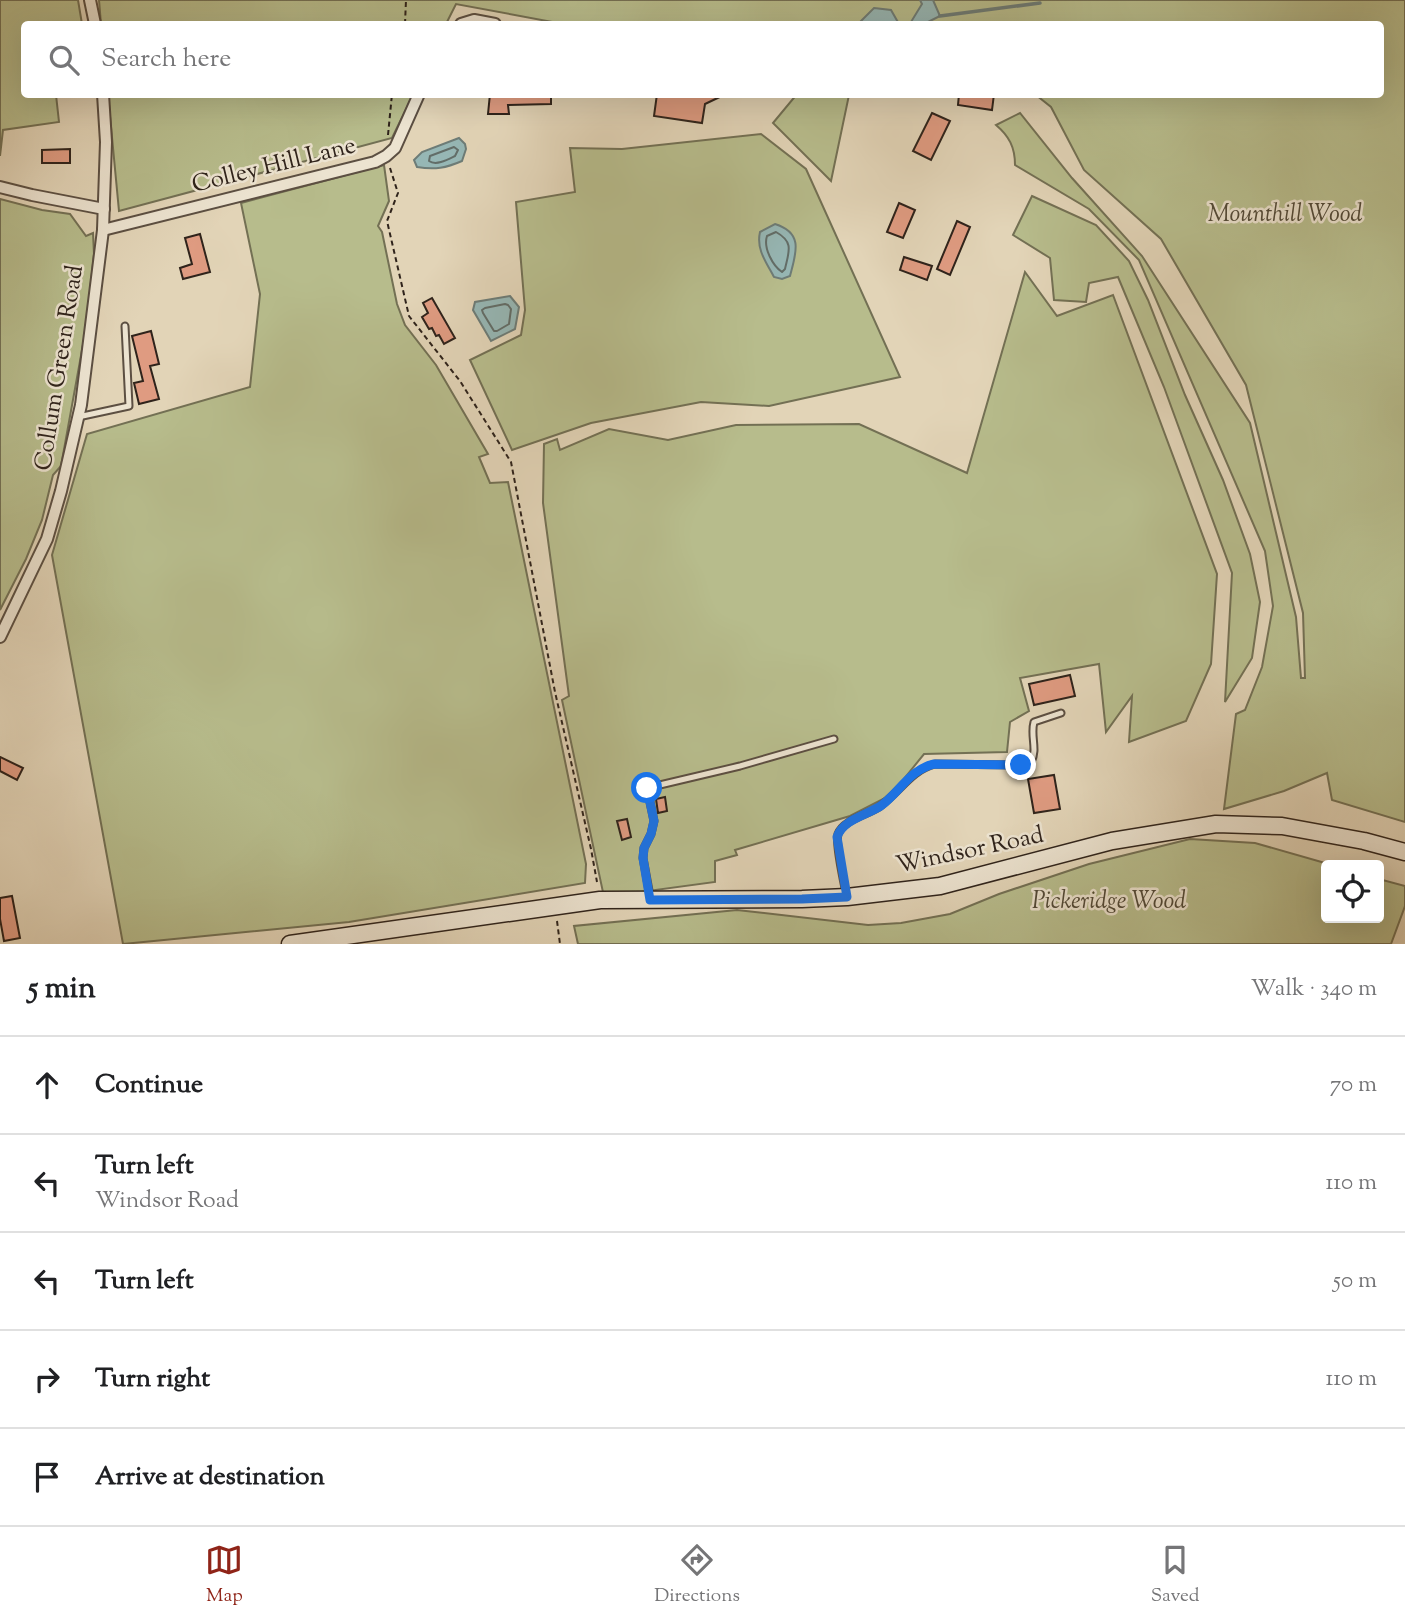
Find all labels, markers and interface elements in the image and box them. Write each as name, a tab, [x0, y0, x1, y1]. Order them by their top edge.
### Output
search box	[21, 21, 1384, 98]
icon: search	[45, 41, 83, 79]
text: Search here	[101, 41, 231, 78]
street label: Colley Hill Lane	[189, 129, 359, 203]
park label: Mounthill Wood	[1208, 198, 1362, 232]
street label: Collum Green Road	[27, 262, 93, 473]
route end	[1005, 749, 1036, 780]
route start	[631, 772, 662, 803]
street label: Windsor Road	[893, 819, 1047, 883]
map controls	[1321, 860, 1384, 923]
button: locate	[1321, 860, 1384, 923]
park label: Pickeridge Wood	[1032, 885, 1186, 919]
text: 5 min	[28, 968, 96, 1011]
text: Walk · 340 m	[1251, 973, 1377, 1006]
icon: ahead	[28, 1066, 66, 1104]
text: Continue	[95, 1067, 203, 1104]
text: 70 m	[1330, 1069, 1377, 1102]
text: Turn left	[95, 1148, 194, 1185]
icon: left	[28, 1164, 66, 1202]
text: 110 m	[1326, 1167, 1377, 1200]
text: Windsor Road	[95, 1185, 239, 1218]
icon: left	[28, 1262, 66, 1300]
text: Turn left	[95, 1263, 194, 1300]
text: 50 m	[1333, 1265, 1377, 1298]
icon: right	[28, 1360, 66, 1398]
text: Turn right	[95, 1361, 210, 1398]
text: 110 m	[1326, 1363, 1377, 1396]
icon: arrive	[28, 1458, 66, 1496]
text: Arrive at destination	[95, 1459, 325, 1496]
tab: Map	[205, 1541, 243, 1610]
tab: Directions	[654, 1541, 740, 1610]
tab: Saved	[1151, 1541, 1200, 1610]

